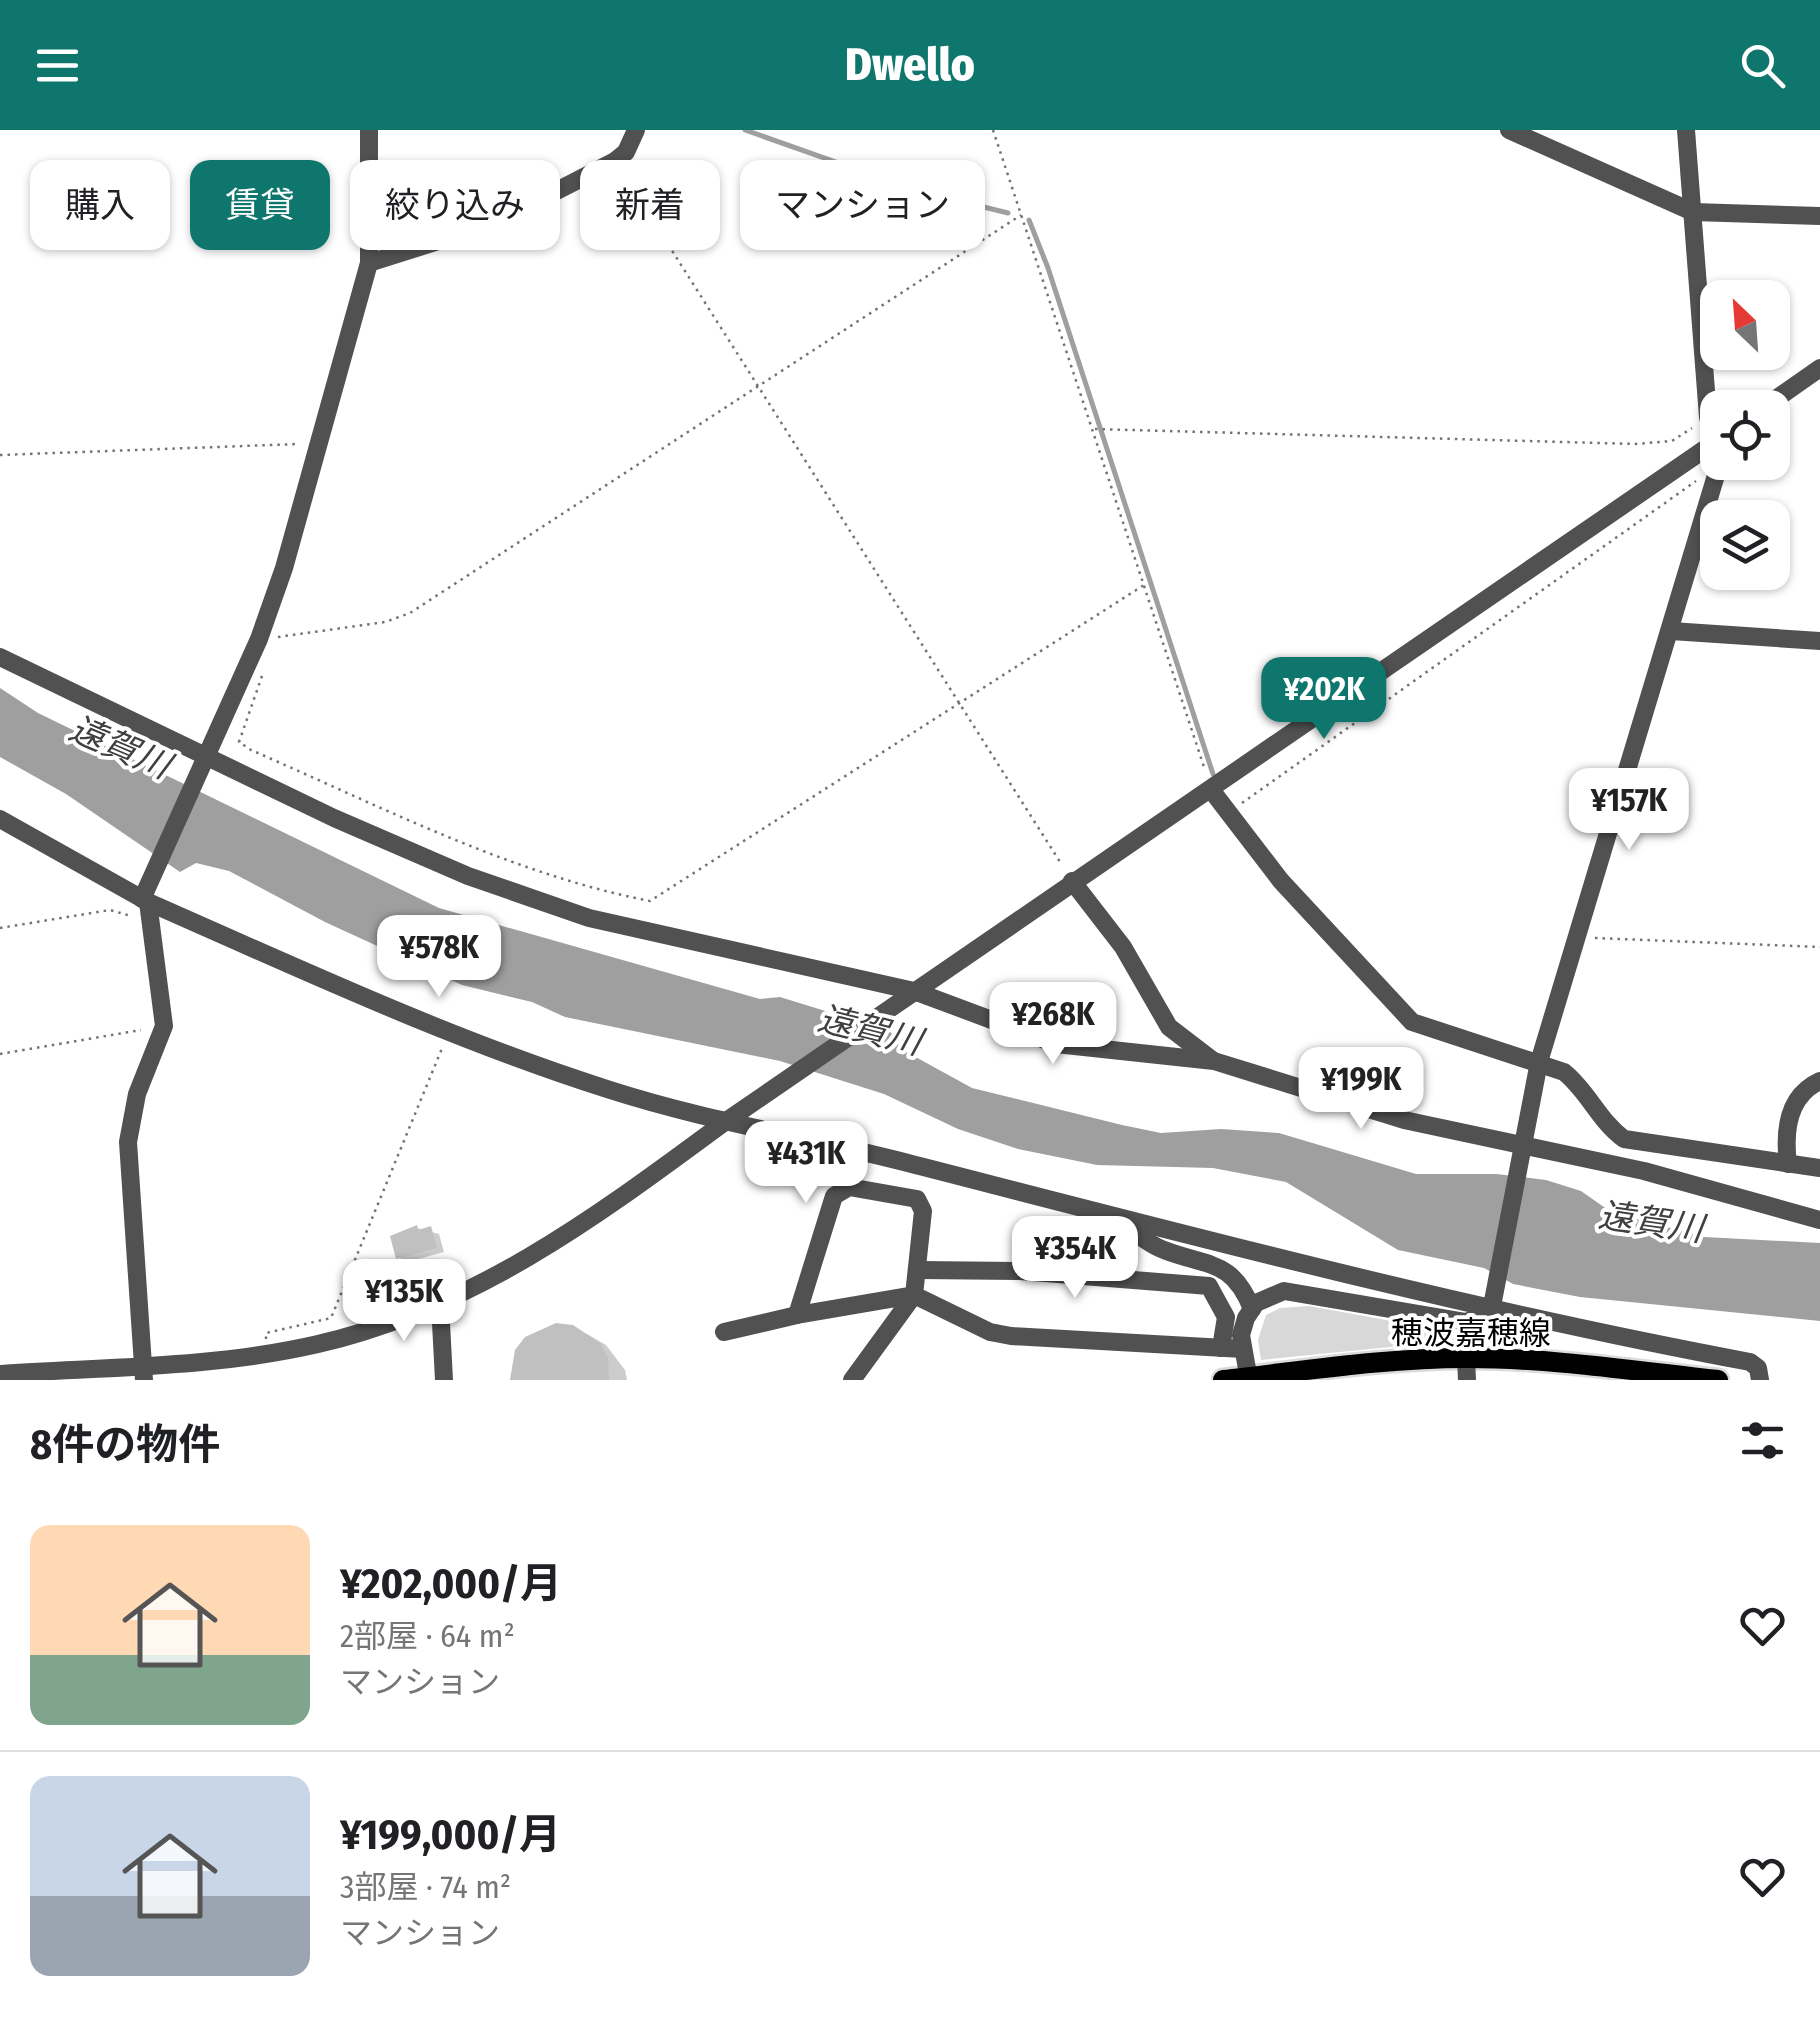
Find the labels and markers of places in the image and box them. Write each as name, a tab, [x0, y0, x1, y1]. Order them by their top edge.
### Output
pin: ¥202K	[1254, 657, 1394, 742]
pin: ¥157K	[1559, 768, 1699, 853]
pin: ¥578K	[369, 915, 509, 1000]
pin: ¥268K	[983, 982, 1123, 1067]
pin: ¥199K	[1291, 1047, 1431, 1132]
pin: ¥431K	[736, 1121, 876, 1206]
pin: ¥354K	[1005, 1216, 1145, 1301]
pin: ¥135K	[334, 1259, 474, 1344]

